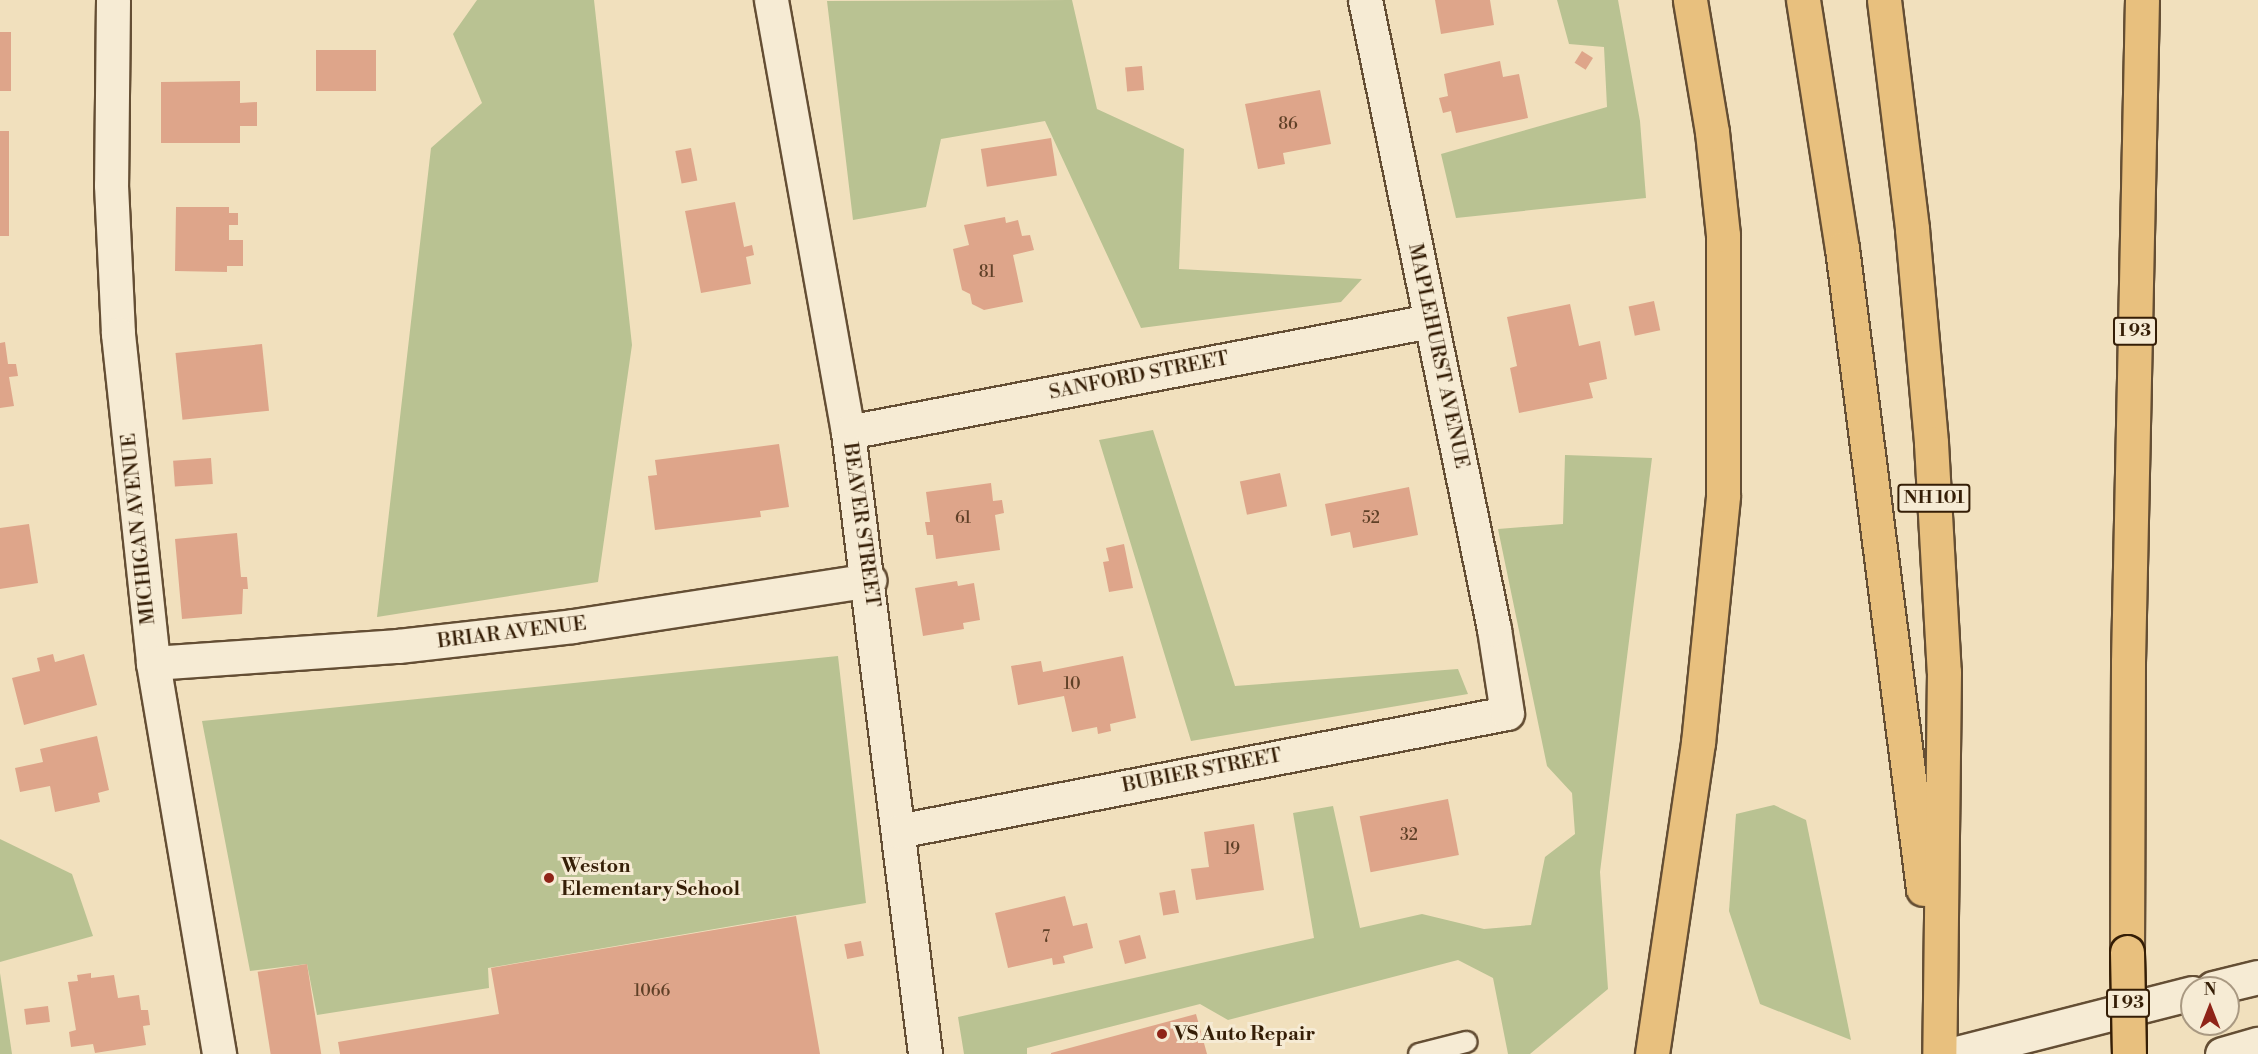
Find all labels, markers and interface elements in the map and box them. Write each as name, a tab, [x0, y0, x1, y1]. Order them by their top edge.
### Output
house number: 86	[1278, 114, 1298, 134]
street label: MAPLEHURST AVENUE	[1402, 241, 1474, 471]
house number: 81	[979, 262, 995, 282]
road number: I 93	[2112, 316, 2158, 346]
street label: SANFORD STREET	[1047, 347, 1231, 405]
street label: MICHIGAN AVENUE	[117, 432, 161, 626]
street label: BEAVER STREET	[838, 441, 884, 609]
road number: NH 101	[1896, 483, 1972, 513]
house number: 61	[955, 508, 971, 528]
house number: 52	[1362, 508, 1380, 528]
street label: BRIAR AVENUE	[436, 612, 588, 654]
house number: 10	[1064, 674, 1080, 694]
street label: BUBIER STREET	[1120, 744, 1284, 798]
house number: 32	[1400, 825, 1418, 845]
house number: 19	[1224, 839, 1240, 859]
place label: Weston Elementary School	[561, 855, 740, 902]
marker: Weston Elementary School	[542, 871, 556, 885]
house number: 7	[1042, 927, 1050, 947]
north arrow	[2180, 976, 2240, 1036]
text: N	[2204, 980, 2216, 1000]
house number: 1066	[634, 981, 670, 1001]
road number: I 93	[2106, 988, 2150, 1018]
place label: VS Auto Repair	[1174, 1022, 1315, 1046]
marker: VS Auto Repair	[1155, 1027, 1169, 1041]

